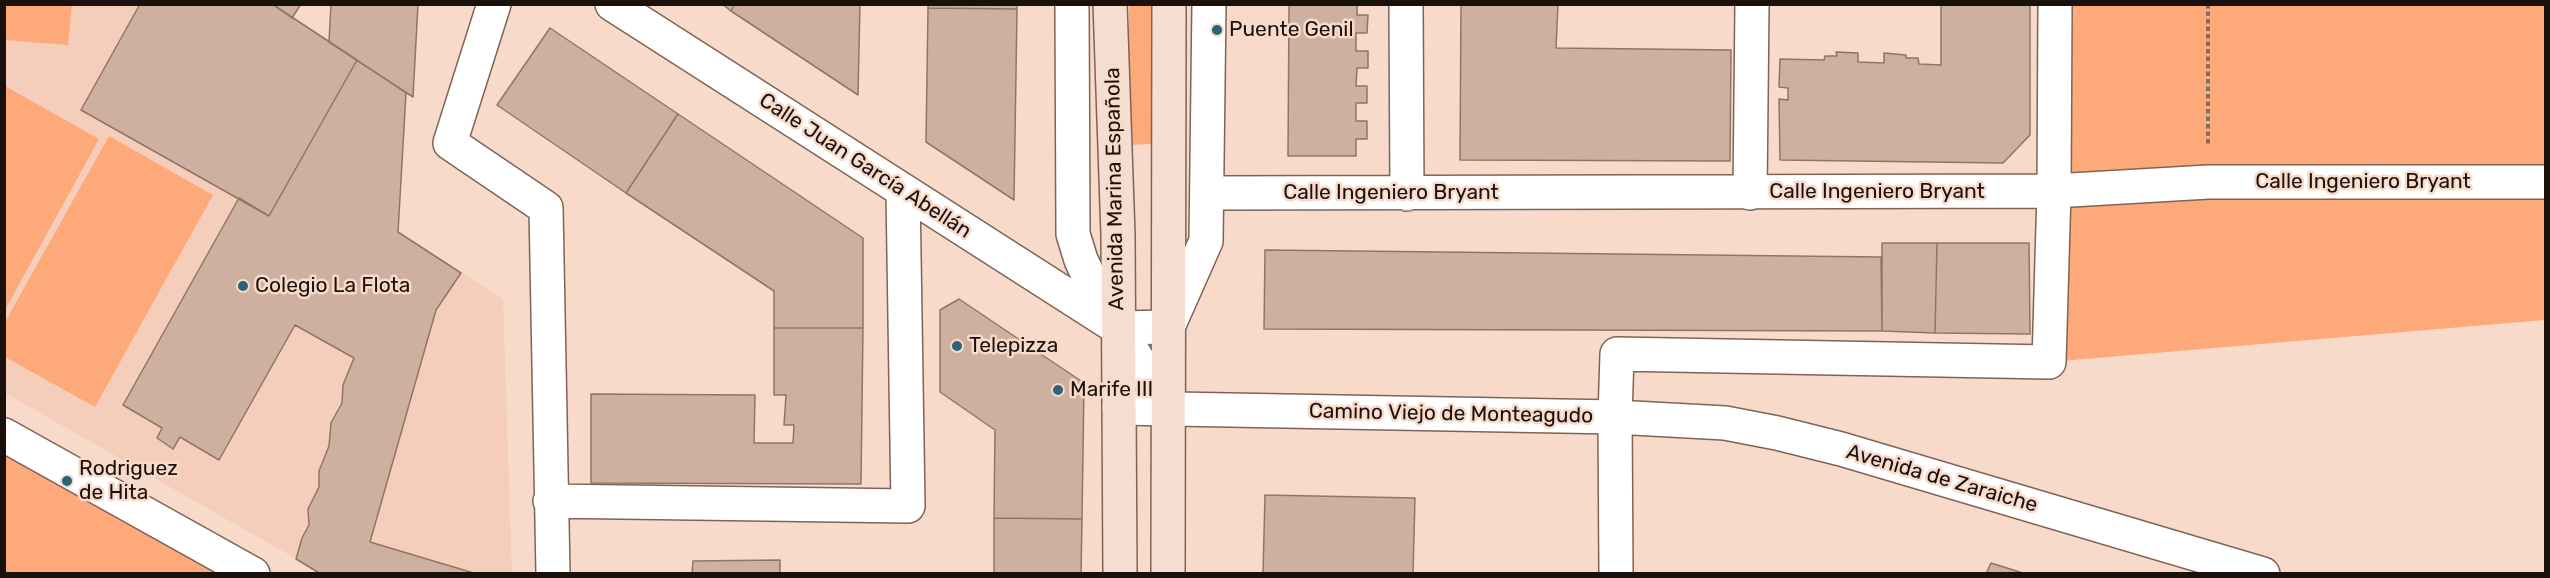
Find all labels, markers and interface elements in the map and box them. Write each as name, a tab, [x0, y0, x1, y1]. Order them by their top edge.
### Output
place label: Puente Genil	[1229, 17, 1354, 43]
marker: Puente Genil	[1210, 23, 1224, 37]
street label: Avenida Marina Española	[1100, 67, 1130, 311]
street label: Calle Juan García Abellán	[754, 88, 976, 244]
street label: Calle Ingeniero Bryant	[2255, 169, 2471, 195]
street label: Calle Ingeniero Bryant	[1769, 179, 1985, 205]
street label: Calle Ingeniero Bryant	[1283, 180, 1499, 206]
place label: Colegio La Flota	[255, 273, 410, 299]
marker: Colegio La Flota	[236, 279, 250, 293]
place label: Telepizza	[969, 333, 1058, 359]
marker: Telepizza	[950, 339, 964, 353]
place label: Marife III	[1070, 377, 1153, 403]
marker: Marife III	[1051, 383, 1065, 397]
street label: Camino Viejo de Monteagudo	[1309, 399, 1593, 429]
street label: Avenida de Zaraiche	[1844, 440, 2040, 518]
place label: Rodriguez de Hita	[79, 456, 178, 506]
marker: Rodriguez de Hita	[60, 474, 74, 488]

